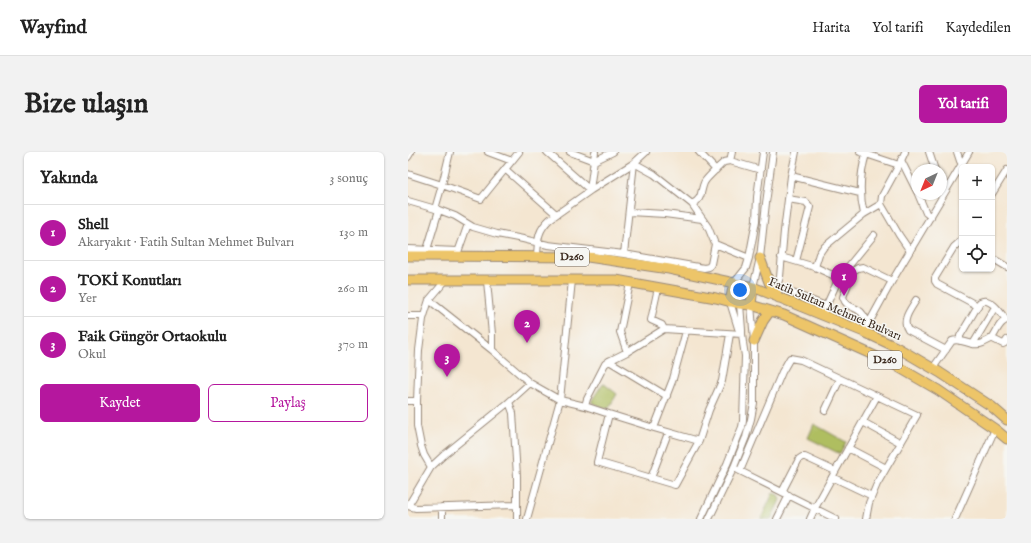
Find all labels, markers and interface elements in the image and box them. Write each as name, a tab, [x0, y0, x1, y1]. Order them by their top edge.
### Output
text: Wayfind	[20, 16, 87, 40]
text: Harita	[812, 19, 850, 37]
text: Yol tarifi	[872, 19, 924, 37]
text: Kaydedilen	[946, 19, 1011, 37]
button: Yol tarifi	[919, 85, 1007, 123]
text: Bize ulaşın	[24, 87, 148, 122]
north arrow	[911, 164, 947, 200]
map controls	[959, 164, 995, 272]
button: +	[959, 164, 995, 200]
text: Yakında	[40, 168, 98, 189]
text: 3 sonuç	[330, 170, 368, 187]
button: −	[959, 200, 995, 236]
text: Shell	[78, 215, 109, 234]
text: 1	[51, 224, 55, 241]
text: 130 m	[339, 224, 368, 241]
text: Akaryakıt · Fatih Sultan Mehmet Bulvarı	[78, 234, 294, 251]
button: locate	[959, 236, 995, 272]
road number: D260	[555, 248, 589, 266]
pin: 1	[831, 263, 857, 296]
text: TOKİ Konutları	[78, 271, 182, 290]
street label: Fatih Sultan Mehmet Bulvarı	[766, 274, 904, 344]
text: 2	[50, 280, 56, 297]
text: 260 m	[337, 280, 368, 297]
your location	[730, 280, 750, 300]
text: Yer	[78, 290, 97, 307]
pin: 2	[514, 310, 540, 343]
text: Faik Güngör Ortaokulu	[78, 327, 227, 346]
text: 3	[51, 336, 55, 353]
text: 370 m	[338, 336, 368, 353]
pin: 3	[434, 344, 460, 377]
text: Okul	[78, 346, 106, 363]
road number: D260	[868, 351, 902, 369]
button: Kaydet	[40, 384, 200, 422]
button: Paylaş	[208, 384, 368, 422]

